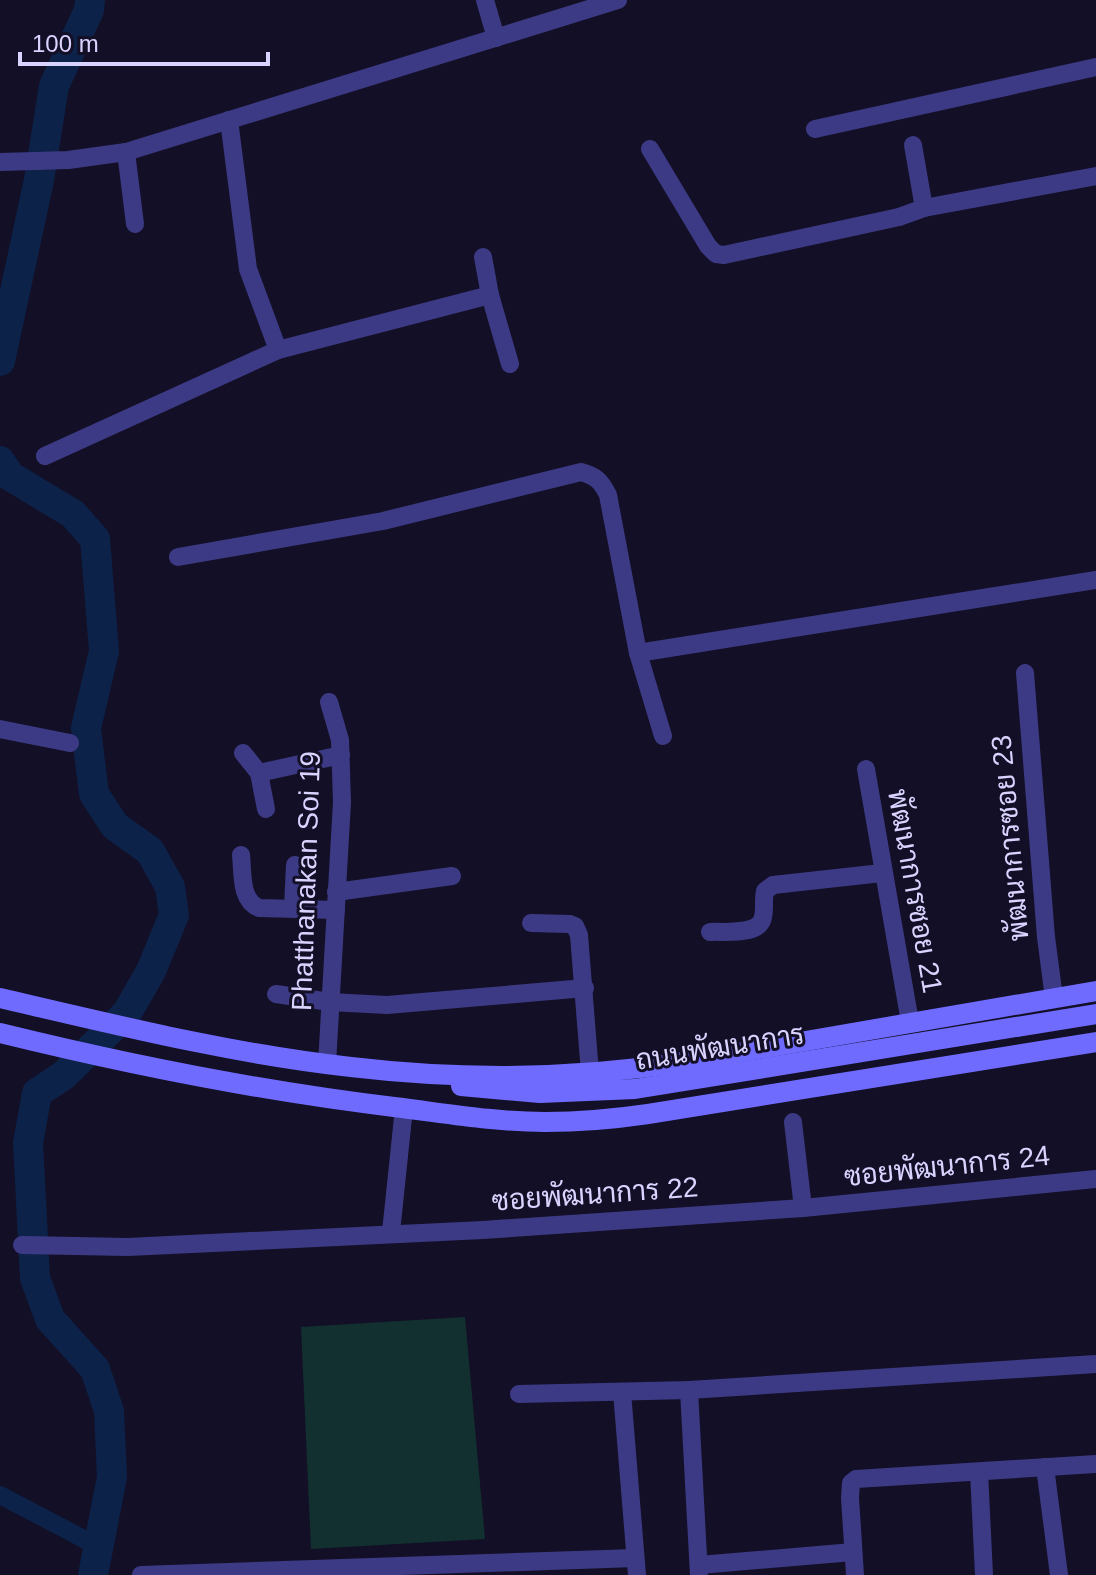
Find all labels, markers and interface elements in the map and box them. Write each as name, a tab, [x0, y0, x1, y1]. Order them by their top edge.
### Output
scale bar	[20, 16, 268, 66]
text: 100 m	[32, 30, 99, 57]
street label: พัฒนาการซอย 23	[983, 734, 1034, 943]
street label: Phatthanakan Soi 19	[286, 751, 326, 1011]
street label: พัฒนาการซอย 21	[882, 786, 951, 995]
street label: ถนนพัฒนาการ	[633, 1015, 806, 1076]
street label: ซอยพัฒนาการ 24	[842, 1137, 1051, 1192]
street label: ซอยพัฒนาการ 22	[491, 1168, 699, 1217]

